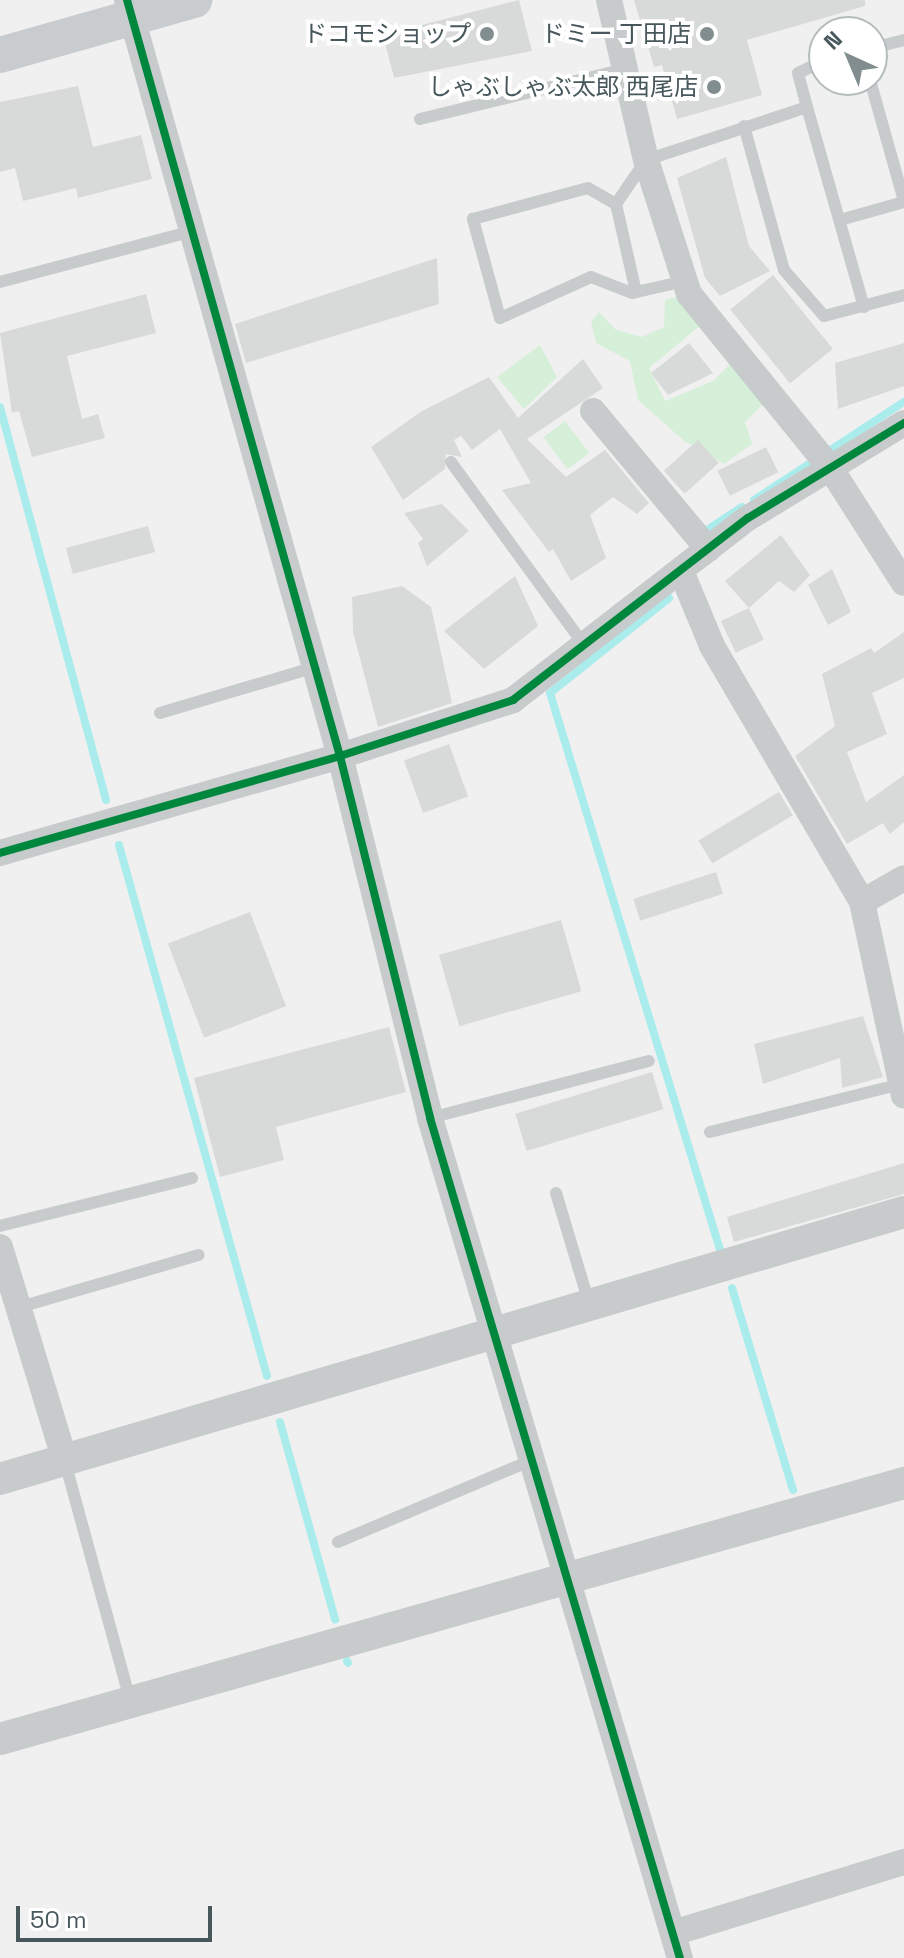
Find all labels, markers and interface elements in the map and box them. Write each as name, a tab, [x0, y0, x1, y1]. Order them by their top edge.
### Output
north arrow	[808, 16, 888, 96]
place label: ドコモショップ	[303, 20, 471, 48]
place label: ドミー 丁田店	[541, 20, 691, 48]
marker: ドコモショップ	[478, 25, 496, 43]
marker: ドミー 丁田店	[698, 25, 716, 43]
text: N	[818, 25, 848, 55]
place label: しゃぶしゃぶ太郎 西尾店	[428, 73, 698, 101]
marker: しゃぶしゃぶ太郎 西尾店	[705, 78, 723, 96]
scale bar	[20, 1890, 216, 1940]
text: 50 m	[30, 1904, 87, 1935]

